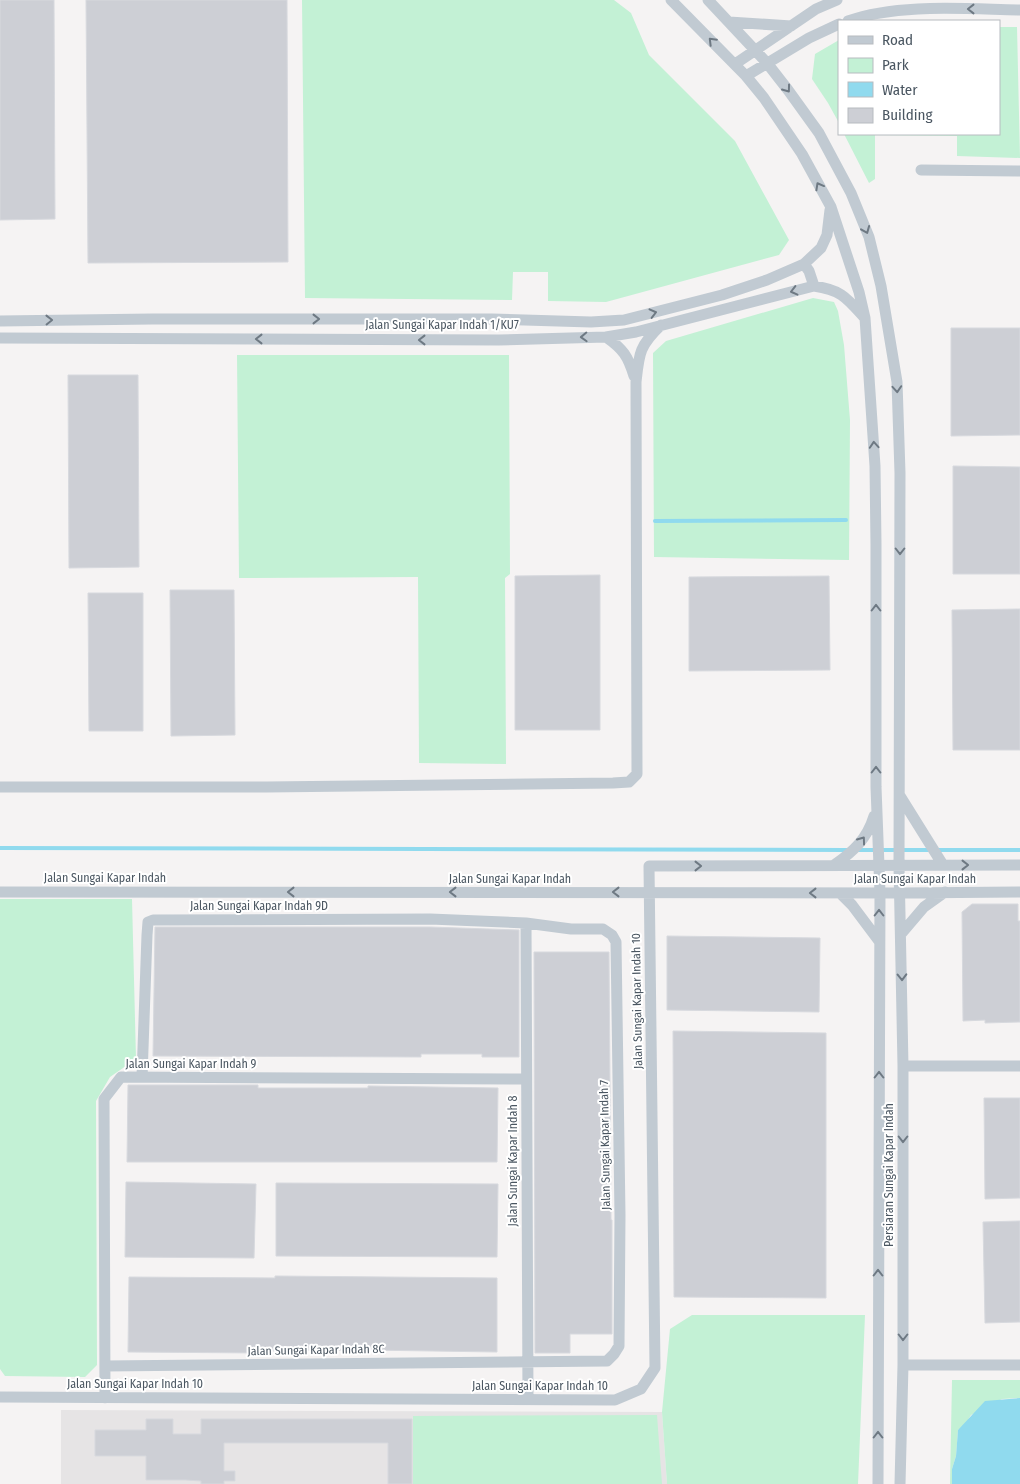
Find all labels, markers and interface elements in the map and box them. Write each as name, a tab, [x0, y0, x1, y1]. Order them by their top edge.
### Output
one-way arrow	[967, 4, 975, 15]
legend	[838, 20, 1000, 135]
text: Road	[882, 31, 913, 49]
one-way arrow	[709, 38, 718, 47]
text: Park	[882, 56, 909, 74]
text: Water	[882, 81, 918, 99]
one-way arrow	[781, 83, 789, 92]
text: Building	[882, 106, 933, 124]
one-way arrow	[816, 183, 826, 192]
one-way arrow	[860, 225, 870, 233]
one-way arrow	[789, 285, 798, 296]
one-way arrow	[648, 308, 656, 318]
one-way arrow	[312, 314, 320, 324]
one-way arrow	[45, 315, 53, 325]
street label: Jalan Sungai Kapar Indah 1/KU7	[365, 318, 519, 332]
one-way arrow	[580, 332, 588, 343]
one-way arrow	[255, 334, 263, 344]
one-way arrow	[418, 335, 426, 345]
one-way arrow	[891, 385, 902, 393]
one-way arrow	[868, 441, 879, 449]
one-way arrow	[895, 548, 905, 555]
one-way arrow	[871, 603, 881, 611]
one-way arrow	[871, 766, 881, 774]
one-way arrow	[856, 836, 865, 846]
one-way arrow	[962, 860, 969, 870]
one-way arrow	[694, 861, 702, 871]
street label: Jalan Sungai Kapar Indah	[44, 871, 166, 885]
street label: Jalan Sungai Kapar Indah	[449, 872, 571, 886]
street label: Jalan Sungai Kapar Indah	[854, 872, 976, 886]
one-way arrow	[287, 887, 294, 897]
one-way arrow	[449, 887, 457, 897]
one-way arrow	[612, 887, 620, 897]
one-way arrow	[809, 888, 817, 898]
street label: Jalan Sungai Kapar Indah 9D	[190, 899, 328, 913]
one-way arrow	[874, 909, 885, 917]
street label: Jalan Sungai Kapar Indah 10	[629, 933, 645, 1069]
one-way arrow	[896, 973, 907, 981]
street label: Jalan Sungai Kapar Indah 9	[126, 1057, 257, 1071]
one-way arrow	[874, 1071, 884, 1079]
street label: Jalan Sungai Kapar Indah 7	[597, 1080, 613, 1210]
street label: Jalan Sungai Kapar Indah 8	[506, 1095, 520, 1227]
street label: Persiaran Sungai Kapar Indah	[882, 1103, 896, 1247]
one-way arrow	[898, 1136, 908, 1144]
one-way arrow	[873, 1269, 883, 1276]
one-way arrow	[898, 1334, 908, 1341]
street label: Jalan Sungai Kapar Indah 8C	[247, 1342, 385, 1358]
street label: Jalan Sungai Kapar Indah 10	[67, 1377, 203, 1391]
street label: Jalan Sungai Kapar Indah 10	[472, 1379, 608, 1393]
one-way arrow	[873, 1431, 883, 1439]

